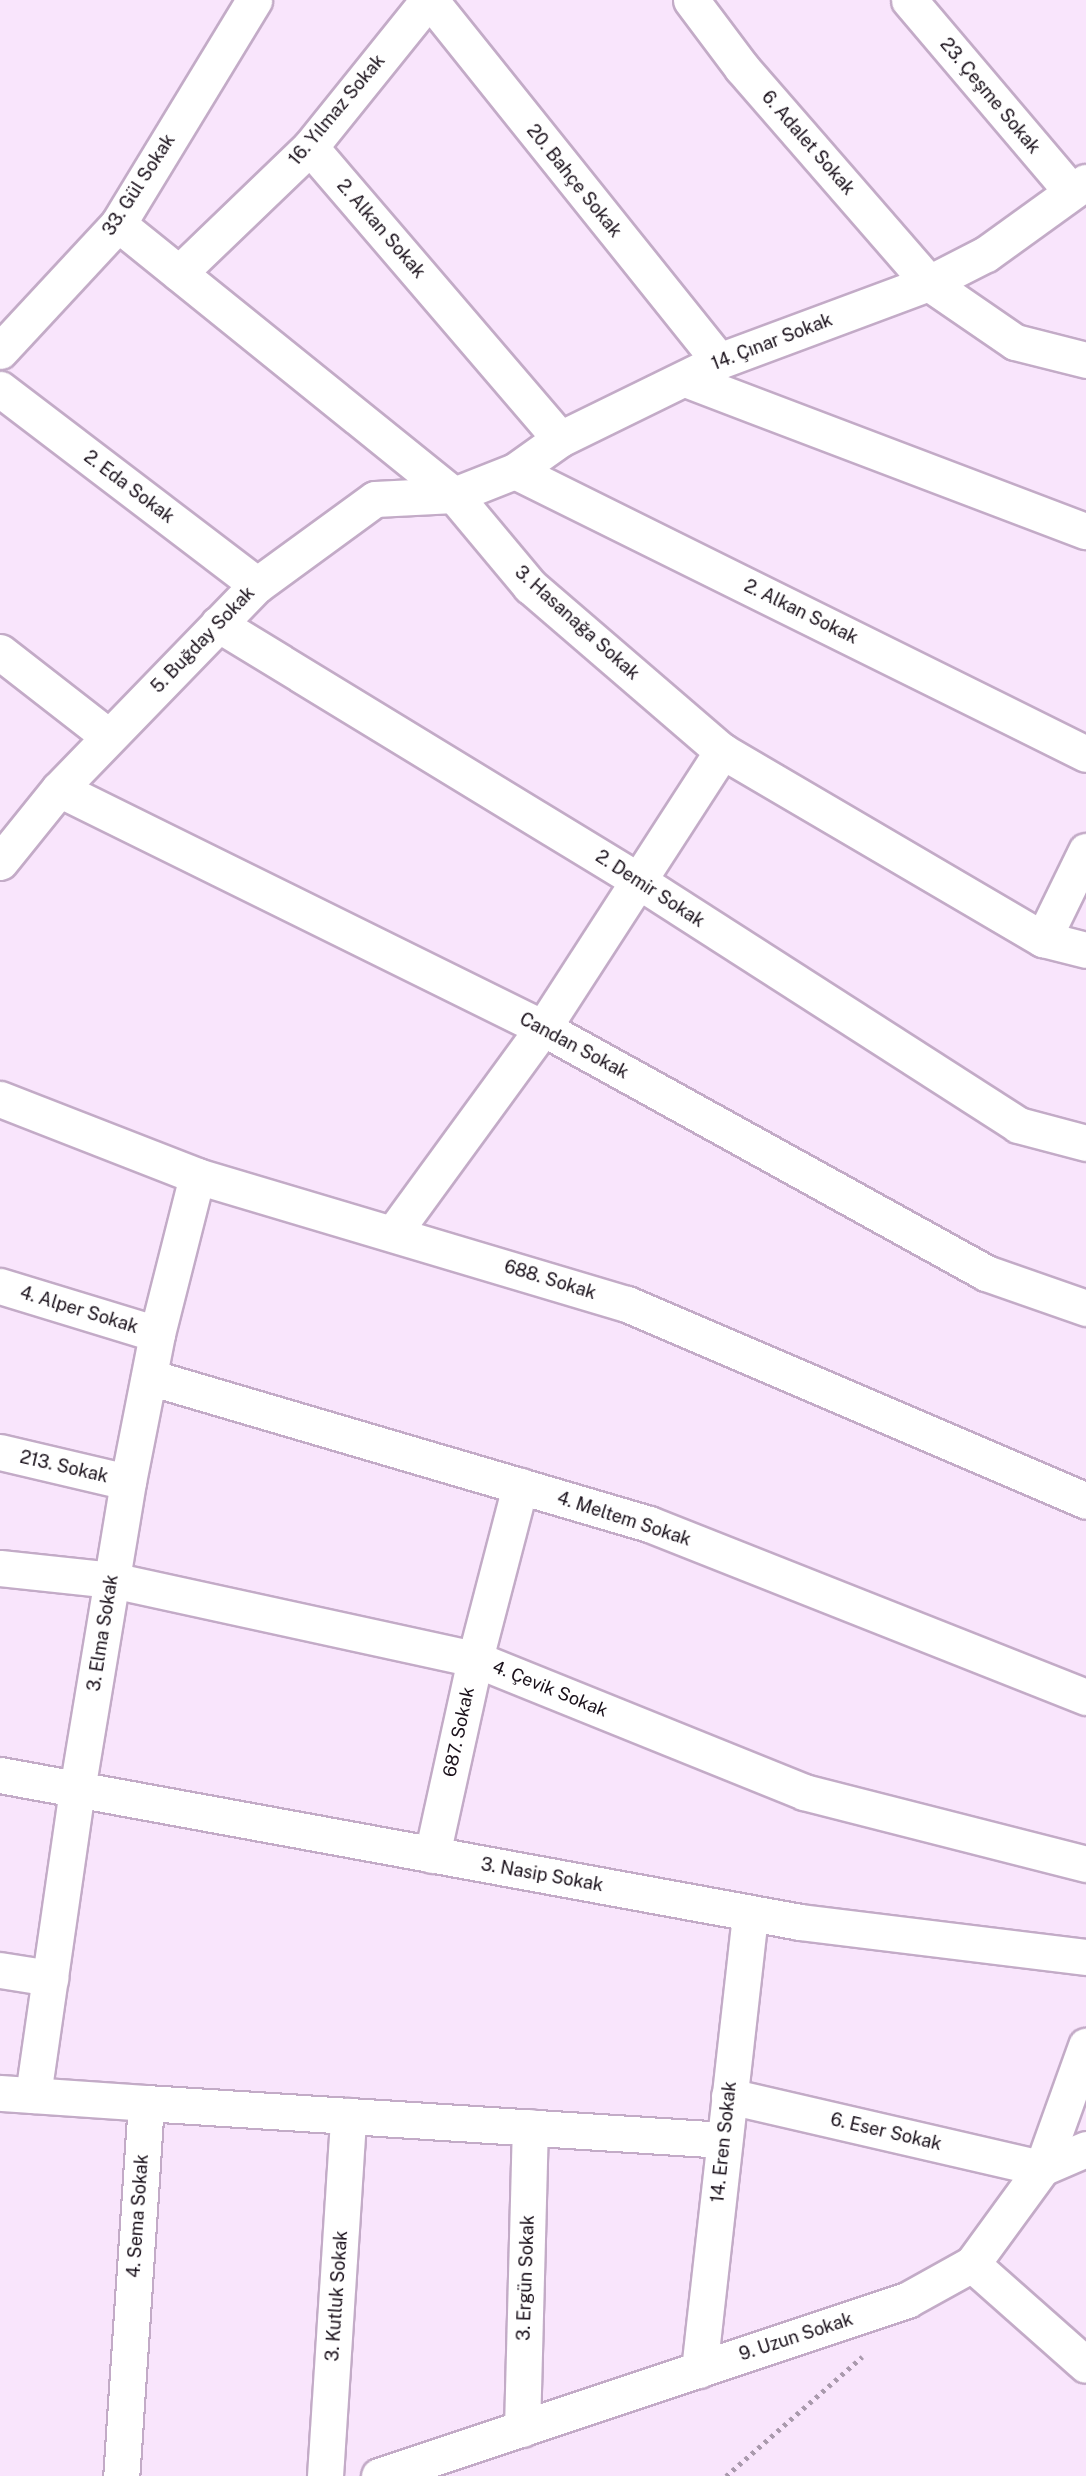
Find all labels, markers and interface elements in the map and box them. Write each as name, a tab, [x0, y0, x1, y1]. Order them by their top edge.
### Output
street label: 23. Çeşme Sokak	[935, 34, 1045, 158]
street label: 16. Yılmaz Sokak	[284, 50, 390, 170]
street label: 6. Adalet Sokak	[757, 86, 859, 200]
street label: 20. Bahçe Sokak	[522, 120, 626, 242]
street label: 33. Gül Sokak	[98, 130, 180, 240]
street label: 2. Alkan Sokak	[332, 175, 430, 283]
street label: 14. Çınar Sokak	[708, 309, 836, 375]
street label: 2. Eda Sokak	[80, 446, 178, 528]
street label: 3. Hasanağa Sokak	[510, 561, 644, 685]
street label: 2. Alkan Sokak	[741, 575, 861, 649]
street label: 5. Buğday Sokak	[147, 582, 259, 698]
street label: 2. Demir Sokak	[591, 846, 709, 932]
street label: Candan Sokak	[516, 1008, 632, 1084]
street label: 688. Sokak	[501, 1256, 599, 1304]
street label: 4. Alper Sokak	[17, 1282, 141, 1338]
street label: 213. Sokak	[18, 1446, 110, 1488]
street label: 4. Meltem Sokak	[554, 1487, 694, 1551]
street label: 3. Elma Sokak	[83, 1573, 123, 1693]
street label: 4. Çevik Sokak	[489, 1656, 611, 1722]
street label: 687. Sokak	[439, 1685, 479, 1779]
street label: 3. Nasip Sokak	[479, 1854, 605, 1896]
street label: 14. Eren Sokak	[707, 2080, 741, 2204]
street label: 6. Eser Sokak	[828, 2109, 944, 2155]
street label: 4. Sema Sokak	[123, 2153, 153, 2279]
street label: 3. Ergün Sokak	[513, 2215, 539, 2341]
street label: 3. Kutluk Sokak	[322, 2230, 352, 2362]
street label: 9. Uzun Sokak	[736, 2308, 856, 2366]

